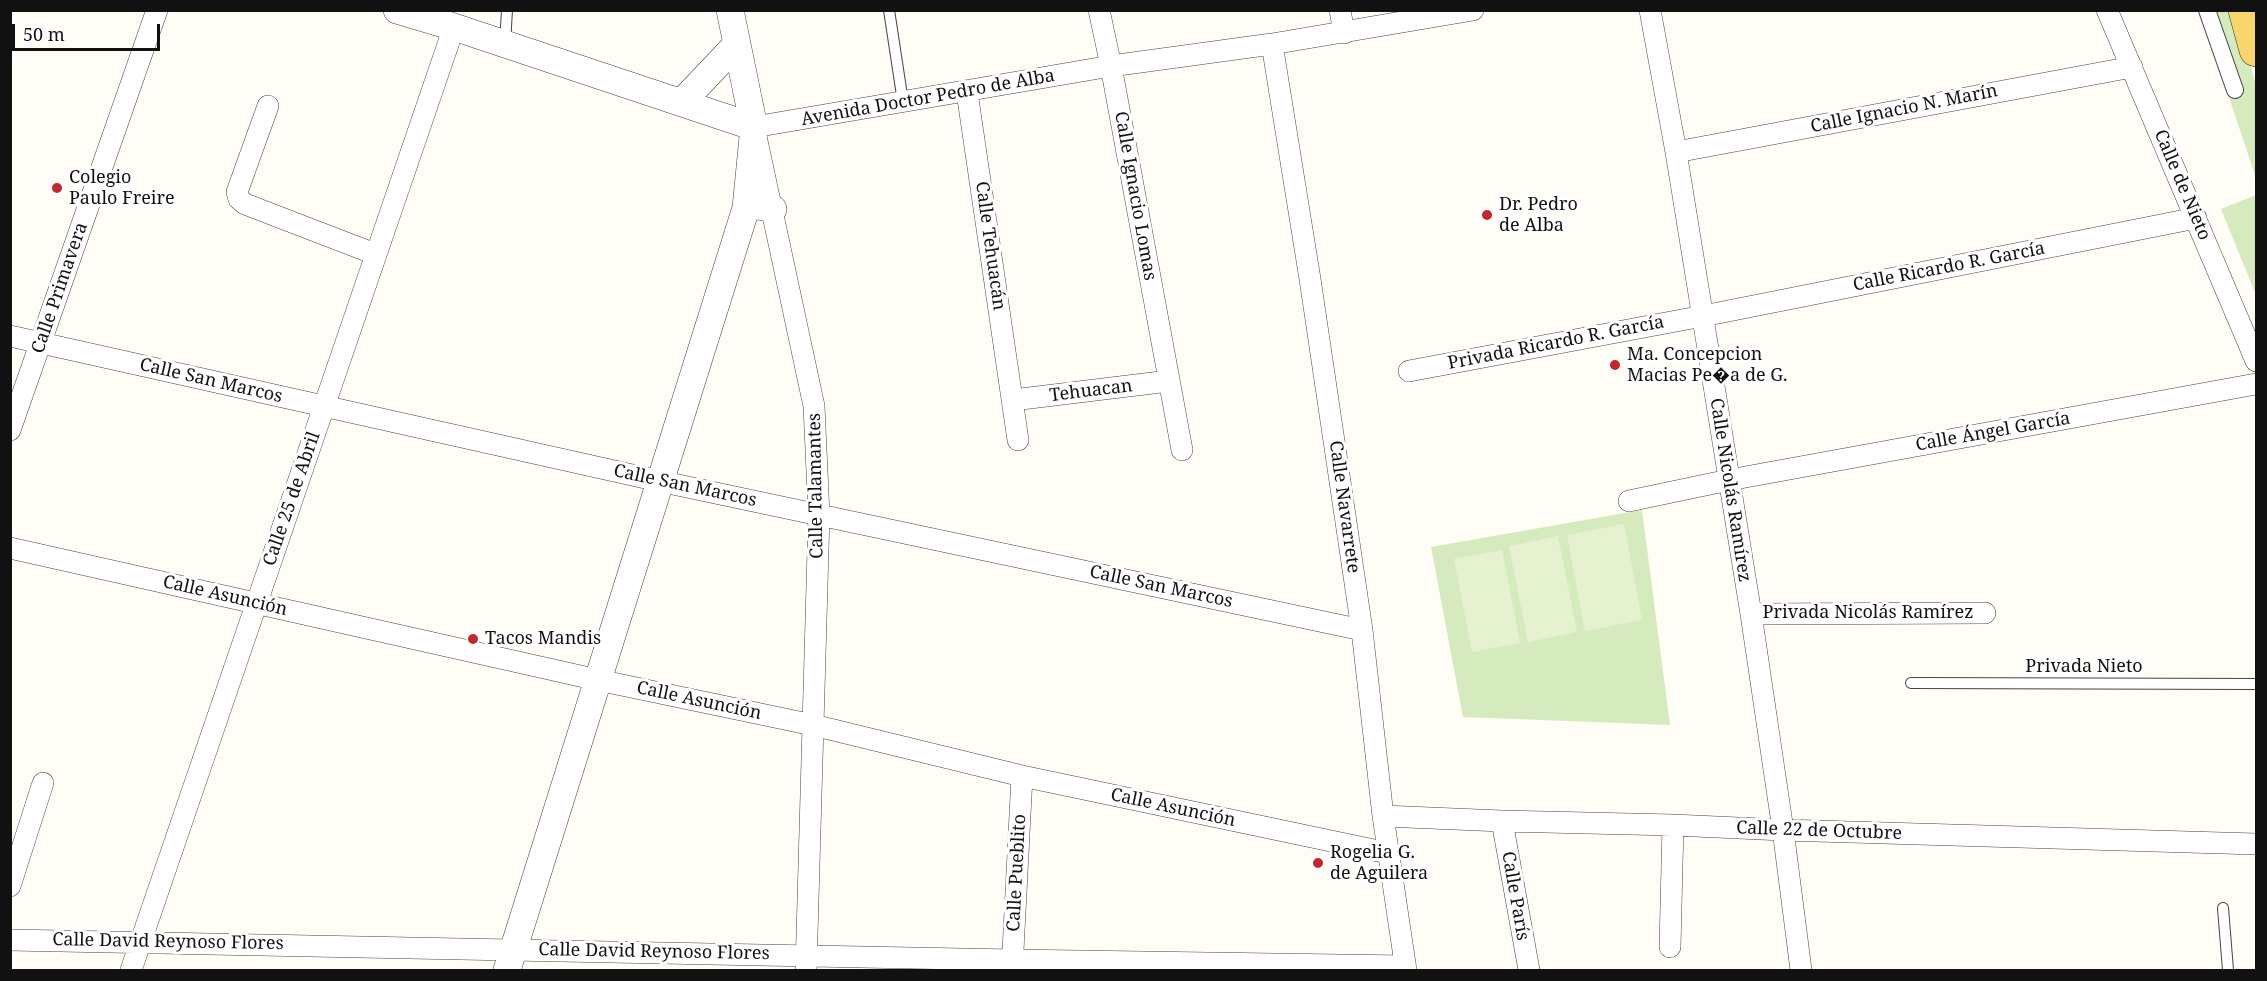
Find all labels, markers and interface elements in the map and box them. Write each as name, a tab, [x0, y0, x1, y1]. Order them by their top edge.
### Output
scale bar	[15, 12, 164, 50]
text: 50 m	[23, 22, 65, 46]
street label: Avenida Doctor Pedro de Alba	[800, 65, 1056, 131]
street label: Calle Ignacio N. Marín	[1809, 80, 1999, 138]
street label: Calle Ignacio Lomas	[1109, 110, 1161, 282]
street label: Calle de Nieto	[2149, 127, 2215, 243]
place label: Colegio Paulo Freire	[69, 167, 175, 210]
street label: Calle Tehuacán	[970, 180, 1010, 312]
marker: Colegio Paulo Freire	[50, 181, 64, 195]
place label: Dr. Pedro de Alba	[1499, 194, 1578, 236]
marker: Dr. Pedro de Alba	[1480, 208, 1494, 222]
street label: Calle Primavera	[27, 220, 93, 356]
street label: Calle Ricardo R. García	[1851, 238, 2047, 296]
street label: Privada Ricardo R. García	[1446, 311, 1666, 375]
place label: Ma. Concepcion Macias Pe�a de G.	[1627, 344, 1788, 386]
street label: Calle San Marcos	[138, 354, 284, 408]
marker: Ma. Concepcion Macias Pe�a de G.	[1608, 358, 1622, 372]
street label: Tehuacan	[1048, 375, 1134, 407]
street label: Calle Nicolás Ramírez	[1705, 396, 1755, 584]
street label: Calle Ángel García	[1914, 408, 2072, 456]
street label: Calle Talamantes	[804, 413, 828, 559]
street label: Calle 25 de Abril	[259, 429, 325, 569]
street label: Calle Navarrete	[1324, 439, 1364, 575]
street label: Calle San Marcos	[611, 460, 759, 512]
street label: Calle San Marcos	[1087, 561, 1235, 613]
street label: Calle Asunción	[161, 571, 289, 621]
street label: Privada Nicolás Ramírez	[1763, 602, 1973, 624]
place label: Tacos Mandis	[485, 628, 601, 650]
marker: Tacos Mandis	[466, 632, 480, 646]
street label: Privada Nieto	[2025, 656, 2143, 678]
street label: Calle Asunción	[635, 677, 763, 725]
street label: Calle Asunción	[1109, 784, 1237, 832]
street label: Calle Pueblito	[1003, 814, 1031, 932]
street label: Calle 22 de Octubre	[1736, 817, 1902, 845]
place label: Rogelia G. de Aguilera	[1330, 842, 1428, 884]
street label: Calle París	[1497, 850, 1533, 942]
marker: Rogelia G. de Aguilera	[1311, 856, 1325, 870]
street label: Calle David Reynoso Flores	[52, 929, 284, 955]
street label: Calle David Reynoso Flores	[538, 939, 770, 965]

